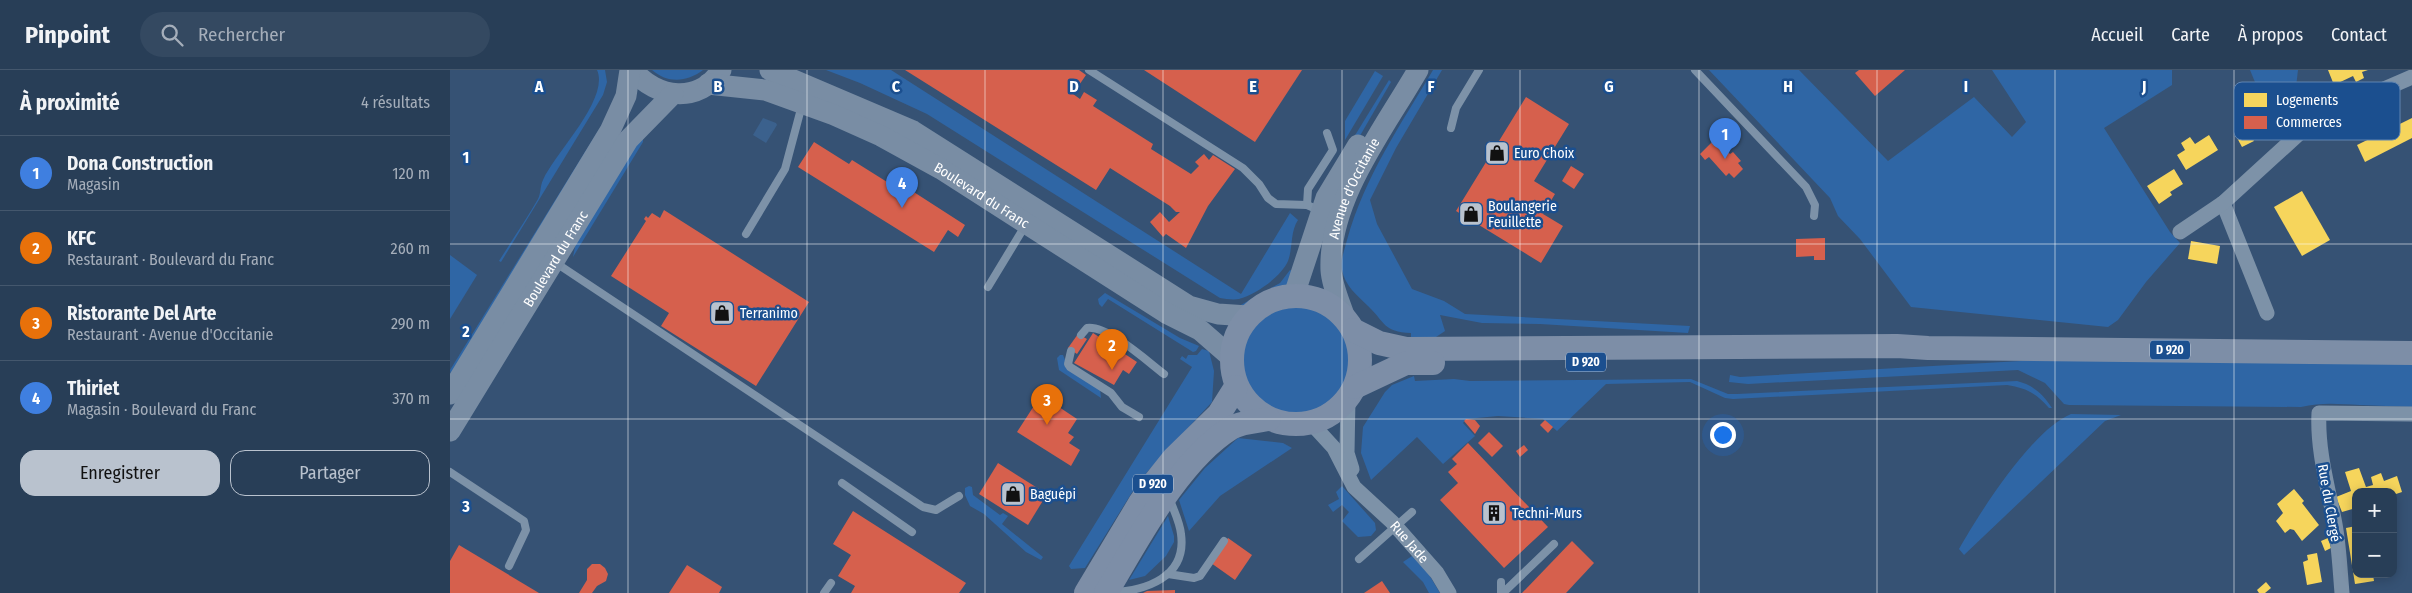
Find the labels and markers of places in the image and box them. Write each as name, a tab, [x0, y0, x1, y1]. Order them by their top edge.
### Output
pin: 1	[1709, 118, 1741, 159]
shop icon: Euro Choix	[1484, 140, 1510, 166]
place label: Euro Choix	[1514, 145, 1575, 162]
pin: 4	[886, 167, 918, 208]
place label: Boulangerie Feuillette	[1488, 198, 1557, 231]
shop icon: Boulangerie Feuillette	[1458, 201, 1484, 227]
shop icon: Terranimo	[709, 300, 735, 326]
place label: Terranimo	[740, 305, 798, 322]
pin: 2	[1096, 329, 1128, 370]
pin: 3	[1031, 384, 1063, 425]
shop icon: Baguépi	[1000, 481, 1026, 507]
place label: Baguépi	[1030, 486, 1076, 503]
building icon: Techni-Murs	[1481, 500, 1507, 526]
place label: Techni-Murs	[1512, 505, 1582, 522]

